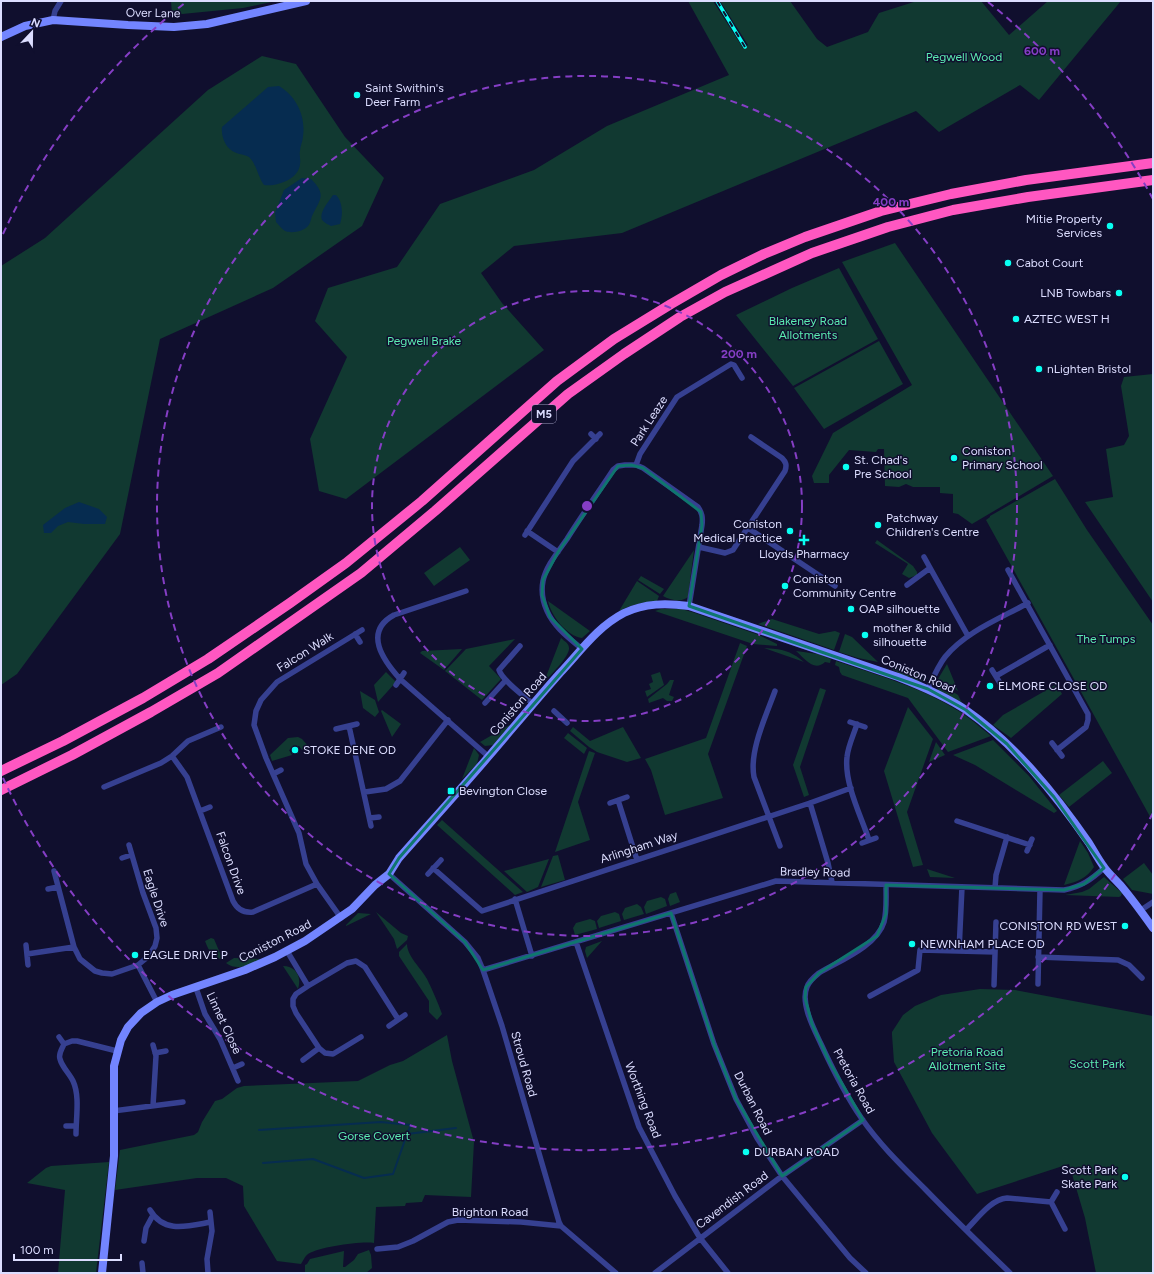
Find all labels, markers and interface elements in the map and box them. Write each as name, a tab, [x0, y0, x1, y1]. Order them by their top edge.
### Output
street label: Over Lane	[126, 6, 181, 20]
north arrow	[12, 12, 52, 52]
text: N	[29, 16, 42, 31]
text: 600 m	[1024, 44, 1060, 58]
park label: Pegwell Wood	[926, 50, 1002, 64]
place label: Saint Swithin's Deer Farm	[365, 81, 444, 109]
marker: Saint Swithin's Deer Farm	[352, 90, 362, 100]
text: 400 m	[873, 195, 909, 209]
place label: Mitie Property Services	[1026, 212, 1103, 240]
marker: Mitie Property Services	[1105, 221, 1115, 231]
place label: Cabot Court	[1016, 256, 1084, 270]
marker: Cabot Court	[1003, 258, 1013, 268]
place label: LNB Towbars	[1040, 286, 1111, 300]
marker: LNB Towbars	[1114, 288, 1124, 298]
place label: AZTEC WEST H	[1024, 312, 1110, 326]
park label: Blakeney Road Allotments	[769, 314, 847, 342]
marker: AZTEC WEST H	[1011, 314, 1021, 324]
park label: Pegwell Brake	[387, 334, 462, 348]
text: 200 m	[721, 347, 757, 361]
place label: nLighten Bristol	[1047, 362, 1131, 376]
marker: nLighten Bristol	[1034, 364, 1044, 374]
street label: Park Leaze	[628, 393, 671, 449]
road number: M5	[532, 405, 556, 423]
place label: Coniston Primary School	[962, 444, 1043, 472]
place label: St. Chad's Pre School	[854, 453, 912, 481]
marker: Coniston Primary School	[949, 453, 959, 463]
marker: St. Chad's Pre School	[841, 462, 851, 472]
centre of rings	[580, 499, 594, 513]
place label: Patchway Children's Centre	[886, 511, 980, 539]
place label: Coniston Medical Practice	[693, 517, 782, 545]
marker: Patchway Children's Centre	[873, 520, 883, 530]
marker: Coniston Medical Practice	[785, 526, 795, 536]
marker: Lloyds Pharmacy	[799, 535, 809, 545]
place label: Lloyds Pharmacy	[759, 547, 850, 561]
place label: Coniston Community Centre	[793, 572, 897, 600]
marker: Coniston Community Centre	[780, 581, 790, 591]
place label: OAP silhouette	[859, 602, 940, 616]
marker: OAP silhouette	[846, 604, 856, 614]
place label: mother & child silhouette	[873, 621, 951, 649]
street label: Falcon Walk	[274, 629, 336, 675]
marker: mother & child silhouette	[860, 630, 870, 640]
park label: The Tumps	[1077, 632, 1136, 646]
street label: Coniston Road	[879, 652, 957, 696]
street label: Coniston Road	[487, 669, 549, 739]
place label: ELMORE CLOSE OD	[998, 679, 1107, 693]
marker: ELMORE CLOSE OD	[985, 681, 995, 691]
place label: STOKE DENE OD	[303, 743, 396, 757]
marker: STOKE DENE OD	[290, 745, 300, 755]
place label: Bevington Close	[459, 784, 547, 798]
marker: Bevington Close	[446, 786, 456, 796]
street label: Arlingham Way	[598, 828, 680, 866]
street label: Falcon Drive	[213, 830, 249, 897]
street label: Bradley Road	[780, 864, 850, 880]
street label: Eagle Drive	[140, 867, 172, 929]
street label: Coniston Road	[236, 917, 314, 965]
place label: CONISTON RD WEST	[1000, 919, 1117, 933]
marker: CONISTON RD WEST	[1120, 921, 1130, 931]
place label: NEWNHAM PLACE OD	[920, 937, 1045, 951]
marker: NEWNHAM PLACE OD	[907, 939, 917, 949]
place label: EAGLE DRIVE P	[143, 948, 228, 962]
marker: EAGLE DRIVE P	[130, 950, 140, 960]
street label: Linnet Close	[204, 990, 245, 1057]
street label: Stroud Road	[508, 1030, 540, 1098]
park label: Pretoria Road Allotment Site	[928, 1045, 1006, 1073]
street label: Pretoria Road	[830, 1046, 878, 1116]
park label: Scott Park	[1069, 1057, 1125, 1071]
street label: Worthing Road	[622, 1060, 664, 1140]
street label: Durban Road	[731, 1069, 775, 1137]
park label: Gorse Covert	[338, 1129, 410, 1143]
place label: DURBAN ROAD	[754, 1145, 839, 1159]
marker: DURBAN ROAD	[741, 1147, 751, 1157]
place label: Scott Park Skate Park	[1061, 1163, 1117, 1191]
street label: Cavendish Road	[693, 1168, 771, 1232]
marker: Scott Park Skate Park	[1120, 1172, 1130, 1182]
street label: Brighton Road	[452, 1205, 528, 1219]
scale bar	[14, 1236, 121, 1262]
text: 100 m	[20, 1243, 54, 1257]

